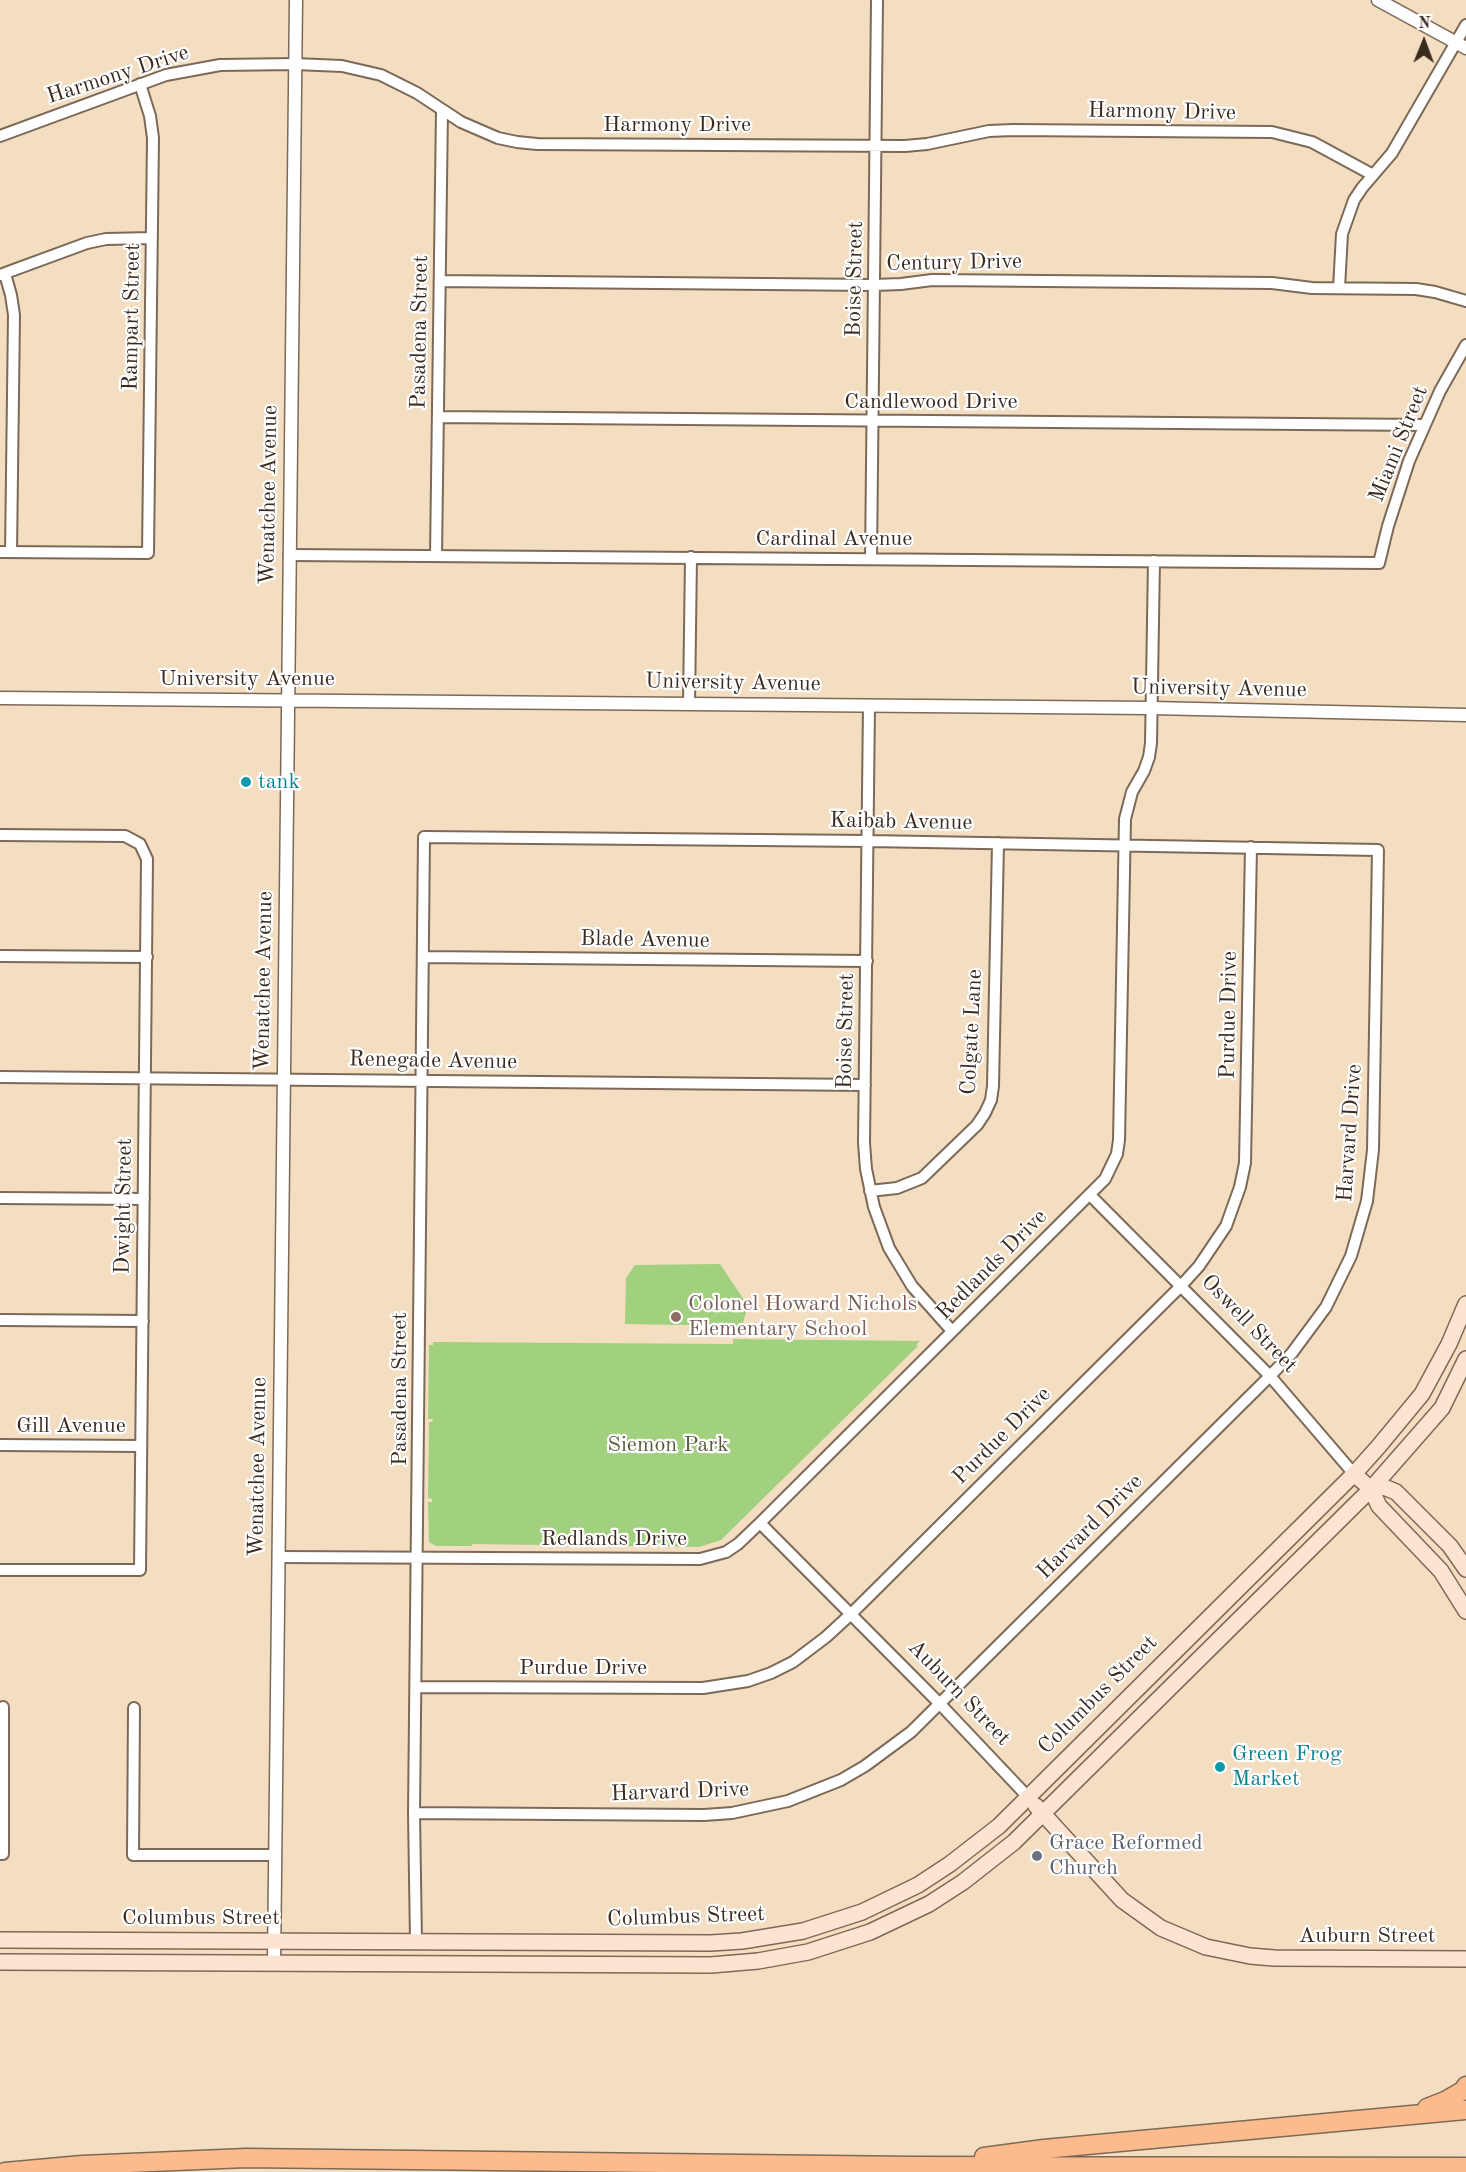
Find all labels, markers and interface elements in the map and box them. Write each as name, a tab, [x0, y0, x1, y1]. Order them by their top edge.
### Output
north arrow	[1394, 12, 1454, 72]
text: N	[1418, 16, 1431, 32]
street label: Harmony Drive	[43, 40, 193, 110]
street label: Harmony Drive	[1088, 98, 1236, 126]
street label: Harmony Drive	[603, 112, 751, 138]
street label: Boise Street	[841, 221, 869, 337]
street label: Rampart Street	[118, 243, 146, 391]
street label: Century Drive	[886, 249, 1022, 277]
street label: Pasadena Street	[405, 255, 435, 409]
street label: Miami Street	[1364, 382, 1434, 506]
street label: Candlewood Drive	[844, 389, 1018, 415]
street label: Wenatchee Avenue	[254, 405, 284, 585]
street label: Cardinal Avenue	[756, 526, 912, 552]
street label: University Avenue	[159, 666, 335, 692]
street label: University Avenue	[645, 668, 821, 698]
street label: University Avenue	[1131, 674, 1307, 704]
place label: tank	[258, 769, 300, 795]
marker: tank	[239, 775, 253, 789]
street label: Kaibab Avenue	[829, 808, 973, 836]
street label: Wenatchee Avenue	[249, 891, 279, 1071]
street label: Blade Avenue	[580, 926, 710, 954]
street label: Purdue Drive	[1215, 951, 1243, 1079]
street label: Colgate Lane	[956, 968, 988, 1096]
street label: Boise Street	[832, 973, 860, 1089]
street label: Renegade Avenue	[349, 1046, 517, 1076]
street label: Harvard Drive	[1332, 1063, 1368, 1203]
street label: Dwight Street	[110, 1138, 138, 1274]
street label: Redlands Drive	[931, 1204, 1053, 1326]
street label: Oswell Street	[1195, 1269, 1303, 1379]
place label: Colonel Howard Nichols Elementary School	[688, 1291, 917, 1342]
marker: Colonel Howard Nichols Elementary School	[669, 1310, 683, 1324]
street label: Pasadena Street	[387, 1312, 413, 1466]
street label: Wenatchee Avenue	[243, 1377, 273, 1557]
street label: Purdue Drive	[947, 1381, 1057, 1491]
street label: Gill Avenue	[16, 1413, 126, 1439]
park label: Siemon Park	[607, 1432, 729, 1458]
street label: Harvard Drive	[1032, 1469, 1148, 1585]
street label: Redlands Drive	[541, 1526, 687, 1552]
street label: Columbus Street	[1033, 1630, 1163, 1760]
street label: Auburn Street	[902, 1635, 1016, 1751]
street label: Purdue Drive	[519, 1655, 647, 1681]
place label: Green Frog Market	[1232, 1741, 1342, 1792]
marker: Green Frog Market	[1213, 1760, 1227, 1774]
street label: Harvard Drive	[610, 1776, 750, 1808]
place label: Grace Reformed Church	[1049, 1830, 1203, 1882]
marker: Grace Reformed Church	[1030, 1849, 1044, 1863]
street label: Columbus Street	[607, 1901, 765, 1933]
street label: Columbus Street	[122, 1905, 280, 1931]
street label: Auburn Street	[1299, 1923, 1435, 1949]

